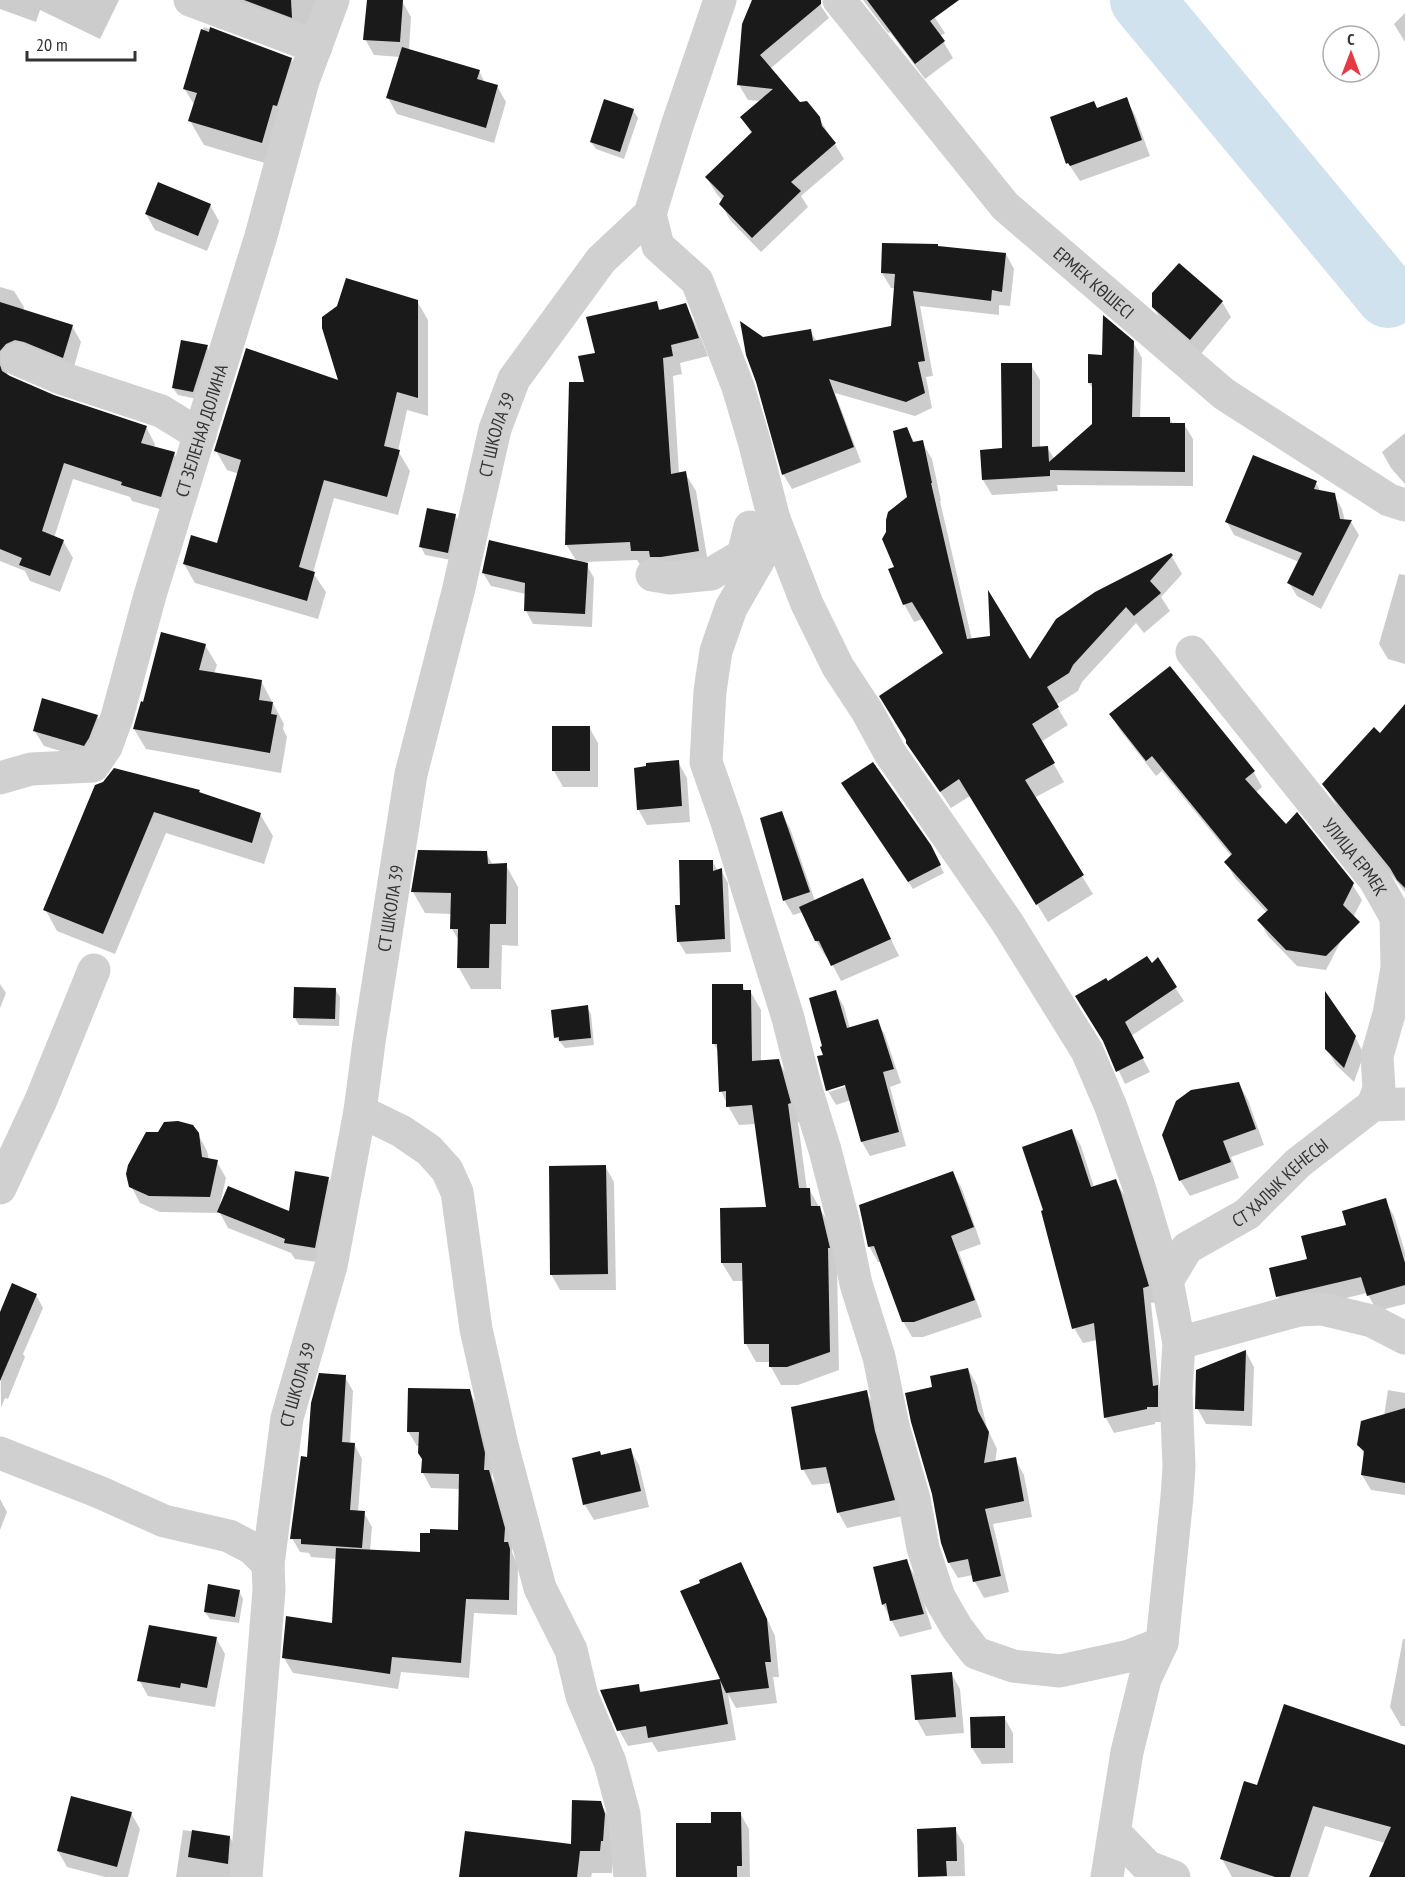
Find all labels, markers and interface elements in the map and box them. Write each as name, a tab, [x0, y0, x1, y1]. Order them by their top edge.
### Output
scale bar	[27, 24, 135, 62]
north arrow	[1321, 24, 1381, 84]
text: С	[1347, 29, 1355, 49]
text: 20 m	[36, 33, 68, 56]
street label: ЕРМЕК КӨШЕСІ	[1049, 242, 1139, 323]
street label: СТ ЗЕЛЕНАЯ ДОЛИНА	[170, 361, 232, 500]
street label: СТ ШКОЛА 39	[473, 389, 519, 479]
street label: УЛИЦА ЕРМЕК	[1318, 813, 1393, 900]
street label: СТ ШКОЛА 39	[372, 863, 408, 953]
street label: СТ ХАЛЫК КЕНЕСЫ	[1228, 1133, 1332, 1232]
street label: СТ ШКОЛА 39	[274, 1339, 320, 1428]

